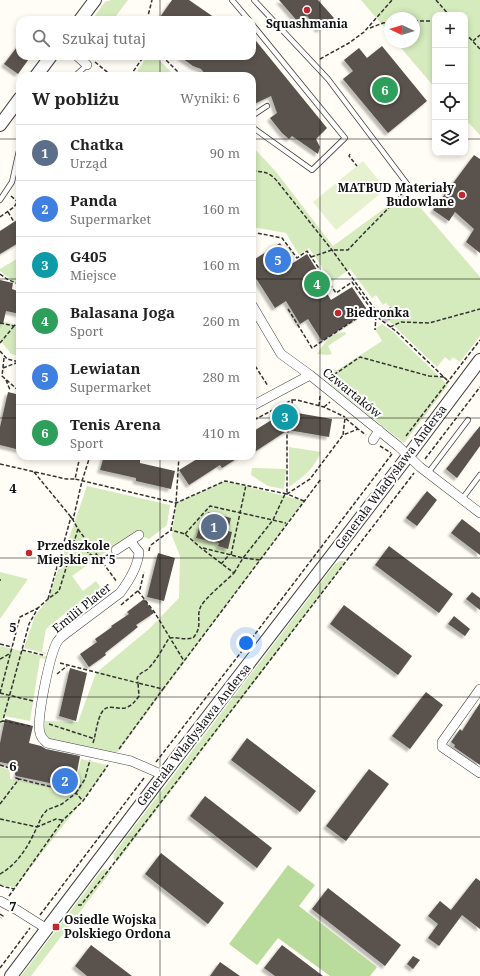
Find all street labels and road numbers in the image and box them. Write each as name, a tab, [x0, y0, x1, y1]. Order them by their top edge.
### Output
street label: Czwartaków	[319, 364, 386, 422]
street label: Generała Władysława Andersa	[331, 401, 451, 552]
street label: Emilii Plater	[49, 578, 115, 637]
street label: Generała Władysława Andersa	[133, 660, 255, 809]

